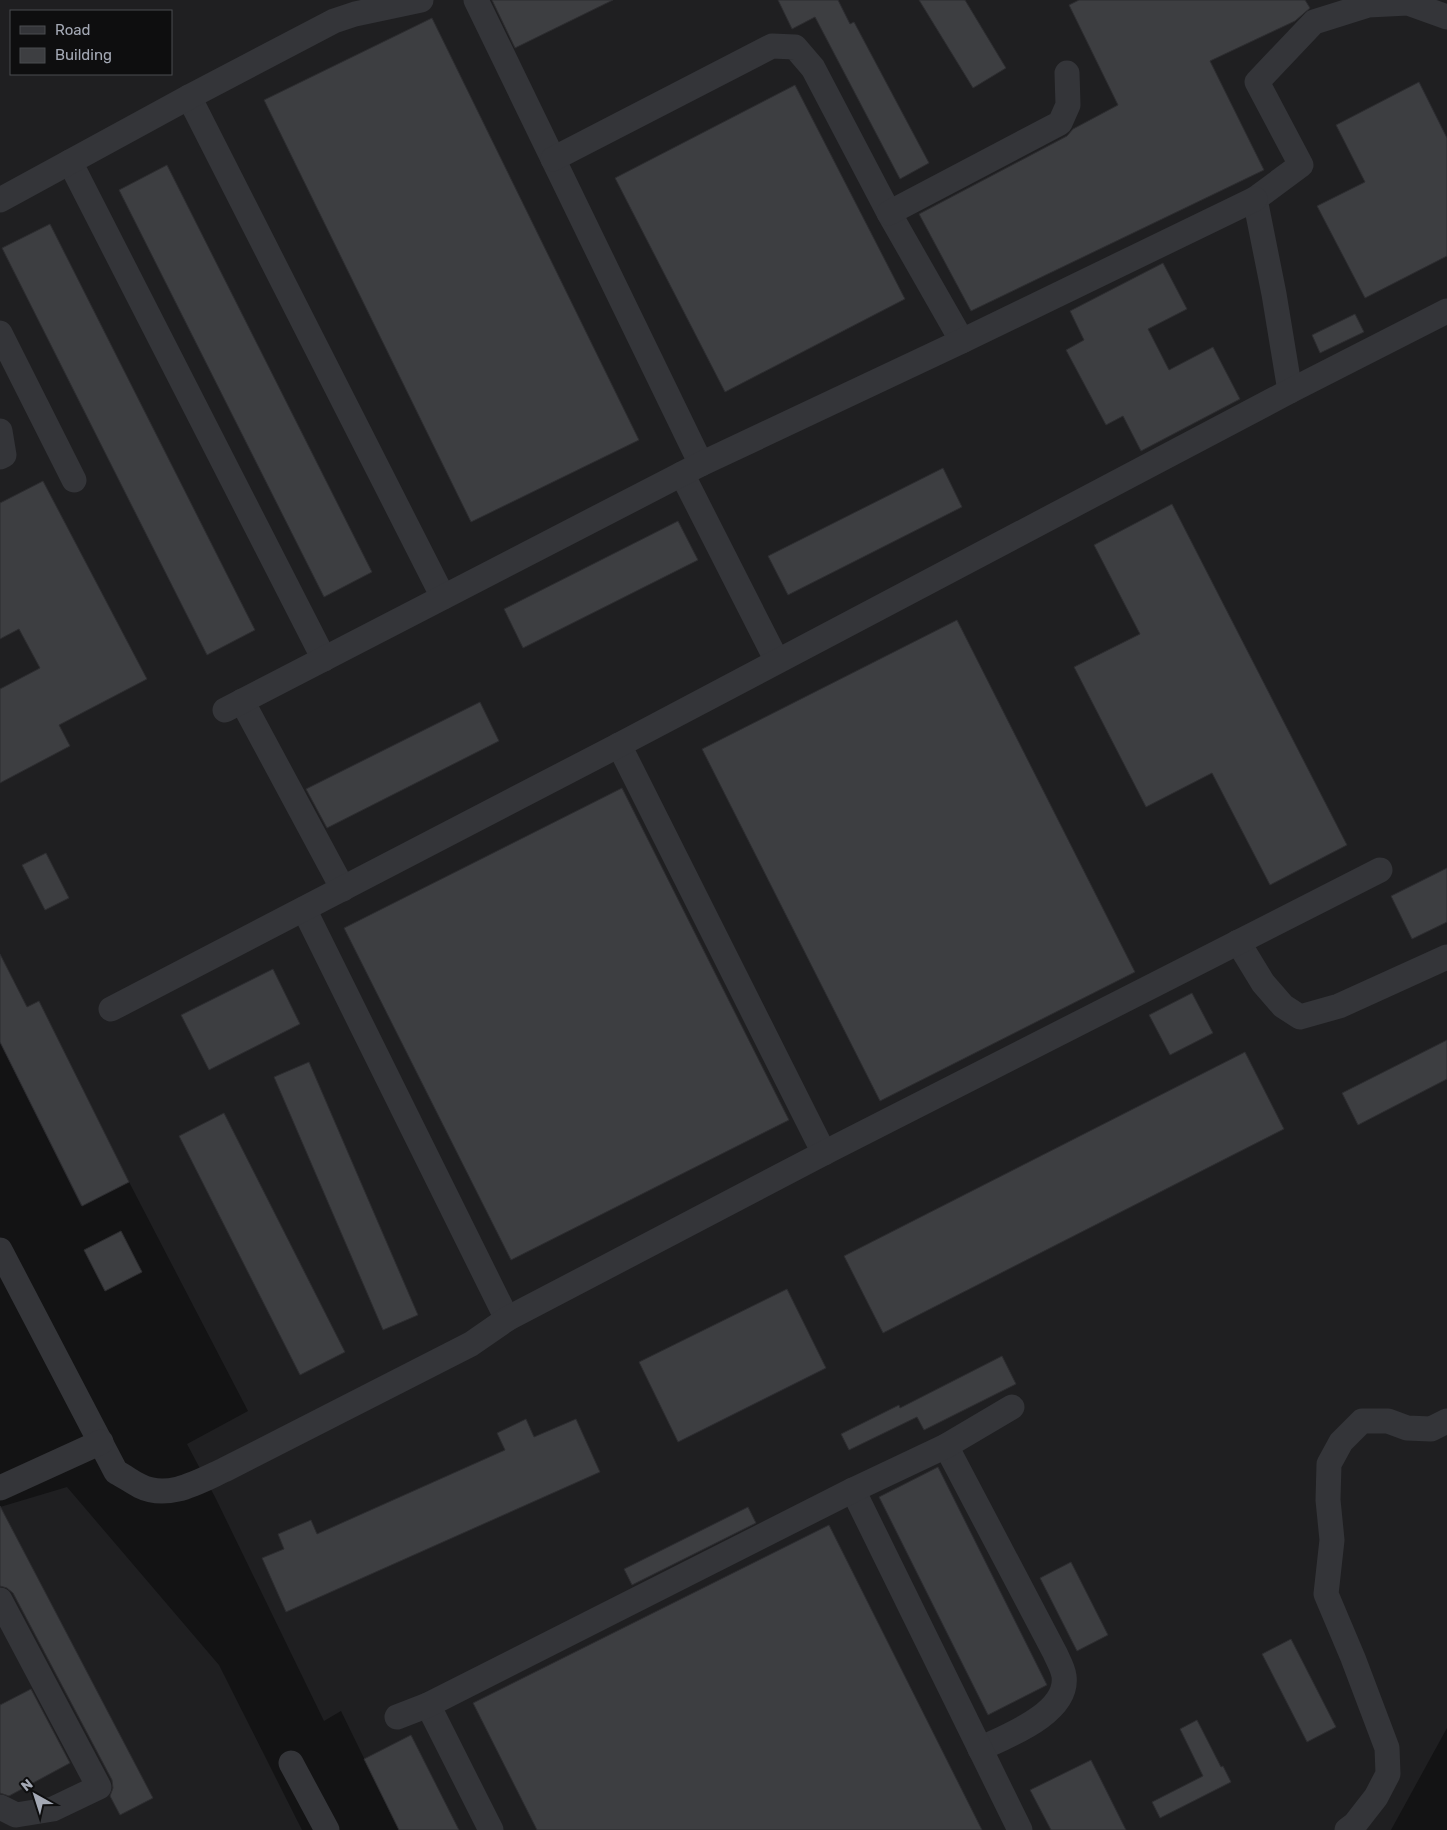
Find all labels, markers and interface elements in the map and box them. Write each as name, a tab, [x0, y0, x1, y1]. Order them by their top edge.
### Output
legend	[10, 10, 172, 75]
text: Road	[55, 21, 91, 39]
text: Building	[55, 46, 112, 64]
north arrow	[10, 1770, 60, 1820]
text: N	[18, 1776, 36, 1795]

